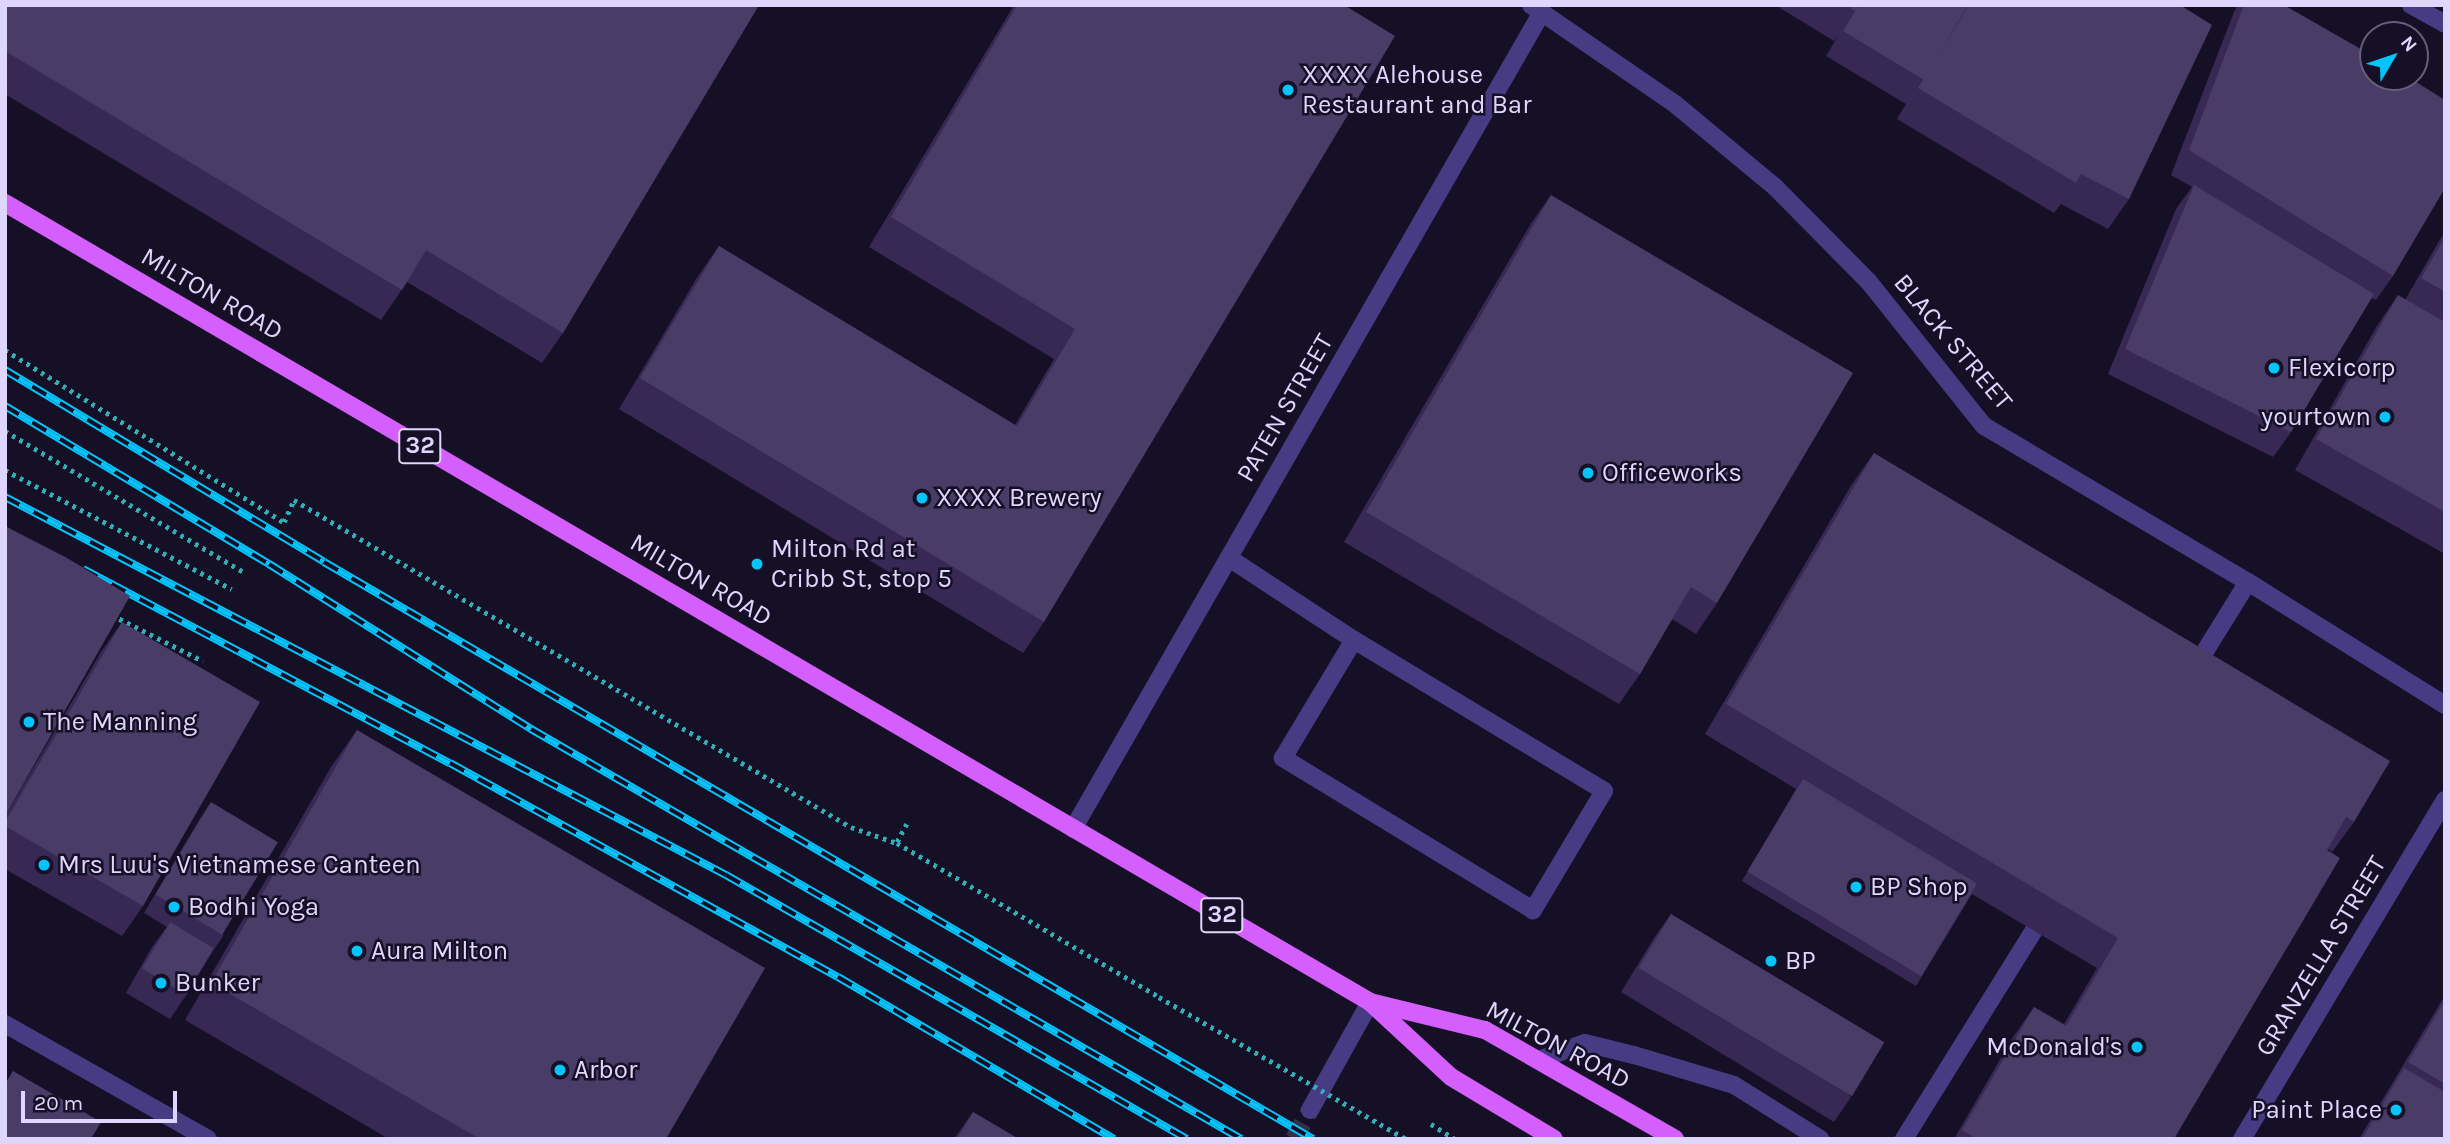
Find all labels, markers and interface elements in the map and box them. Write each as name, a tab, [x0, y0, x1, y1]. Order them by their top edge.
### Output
north arrow	[2359, 21, 2429, 91]
text: N	[2396, 32, 2422, 56]
place label: XXXX Alehouse Restaurant and Bar	[1302, 59, 1532, 120]
marker: XXXX Alehouse Restaurant and Bar	[1280, 82, 1296, 98]
street label: MILTON ROAD	[135, 241, 289, 347]
street label: BLACK STREET	[1887, 268, 2019, 416]
street label: PATEN STREET	[1230, 328, 1340, 488]
place label: Flexicorp	[2288, 352, 2396, 384]
marker: Flexicorp	[2266, 360, 2282, 376]
place label: yourtown	[2261, 401, 2371, 433]
marker: yourtown	[2377, 409, 2393, 425]
road number: 32	[397, 426, 443, 466]
place label: Officeworks	[1602, 457, 1742, 489]
marker: Officeworks	[1580, 465, 1596, 481]
place label: XXXX Brewery	[936, 482, 1101, 514]
marker: XXXX Brewery	[914, 490, 930, 506]
street label: MILTON ROAD	[624, 527, 778, 633]
place label: Milton Rd at Cribb St, stop 5	[771, 533, 952, 594]
marker: Milton Rd at Cribb St, stop 5	[749, 556, 765, 572]
place label: The Manning	[43, 706, 197, 738]
marker: The Manning	[21, 714, 37, 730]
place label: Mrs Luu's Vietnamese Canteen	[58, 849, 421, 881]
street label: GRANZELLA STREET	[2249, 850, 2393, 1062]
marker: Mrs Luu's Vietnamese Canteen	[36, 857, 52, 873]
place label: BP Shop	[1870, 871, 1968, 903]
marker: BP Shop	[1848, 879, 1864, 895]
place label: Bodhi Yoga	[188, 891, 319, 923]
road number: 32	[1199, 894, 1245, 936]
marker: Bodhi Yoga	[166, 899, 182, 915]
place label: Aura Milton	[371, 935, 508, 967]
marker: Aura Milton	[349, 943, 365, 959]
place label: BP	[1785, 945, 1816, 977]
marker: BP	[1763, 953, 1779, 969]
place label: Bunker	[175, 967, 260, 999]
marker: Bunker	[153, 975, 169, 991]
street label: MILTON ROAD	[1481, 994, 1635, 1096]
place label: McDonald's	[1986, 1031, 2123, 1063]
marker: McDonald's	[2129, 1039, 2145, 1055]
place label: Arbor	[574, 1054, 637, 1086]
marker: Arbor	[552, 1062, 568, 1078]
scale bar	[24, 1078, 180, 1122]
text: 20 m	[34, 1091, 83, 1115]
place label: Paint Place	[2251, 1094, 2382, 1126]
marker: Paint Place	[2388, 1102, 2404, 1118]

